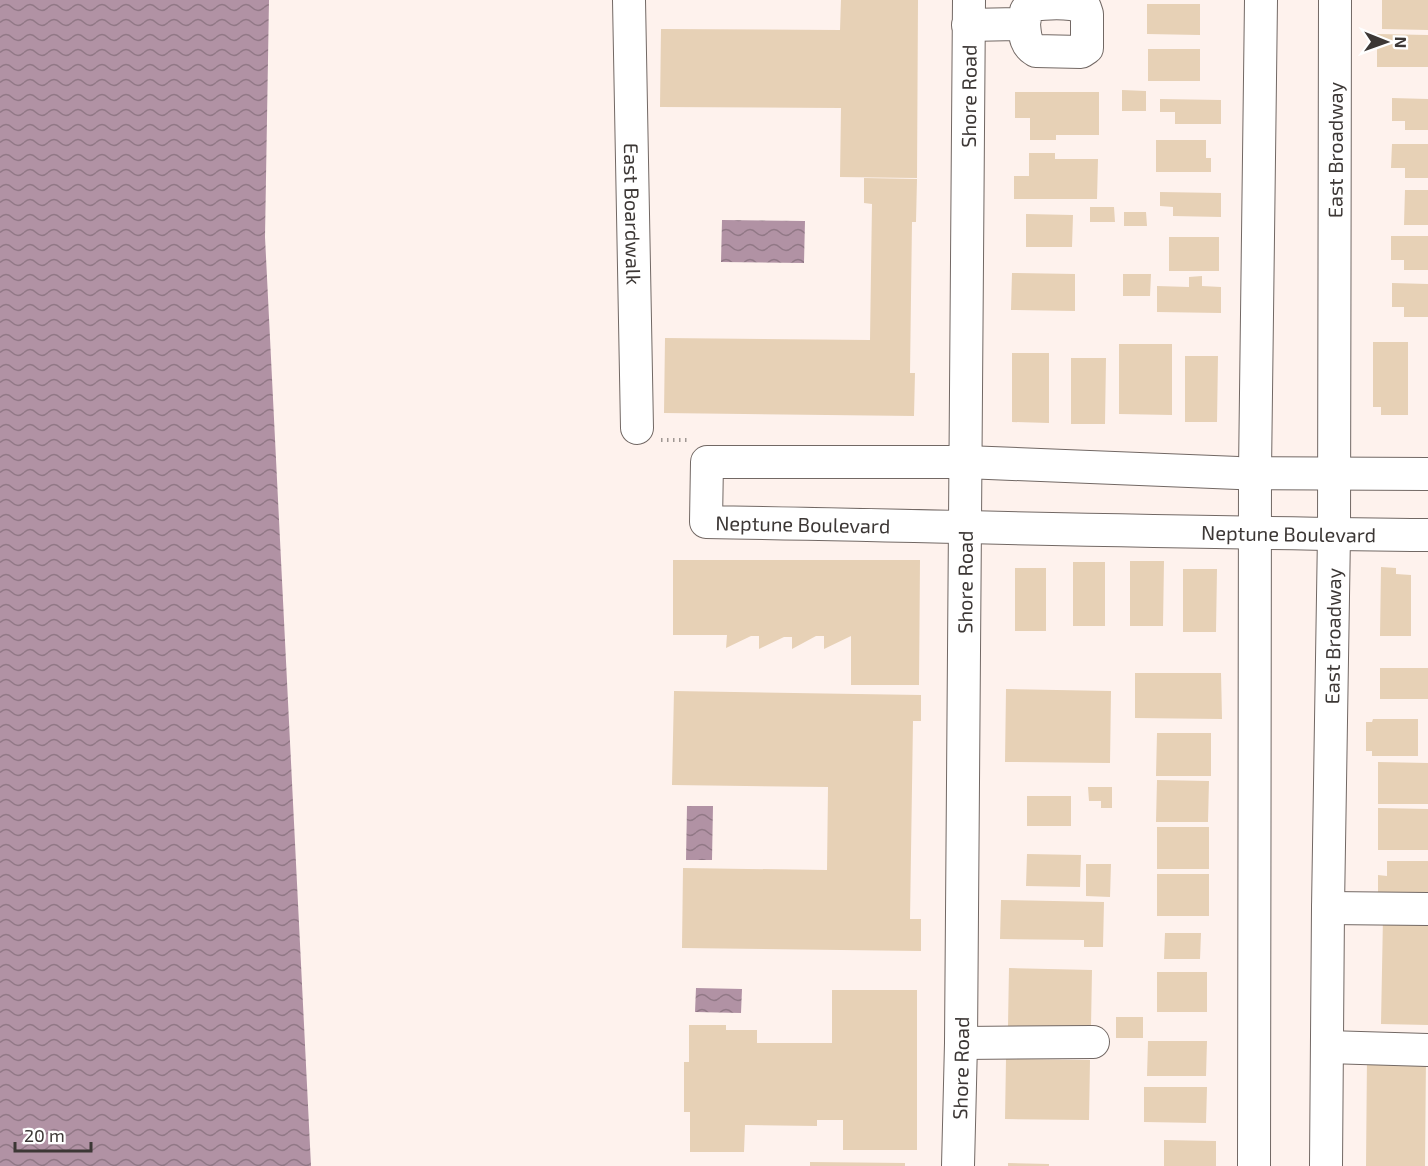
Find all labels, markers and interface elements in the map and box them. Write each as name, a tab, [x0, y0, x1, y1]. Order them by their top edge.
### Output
north arrow	[1356, 12, 1416, 72]
text: N	[1392, 36, 1411, 48]
street label: Shore Road	[956, 44, 981, 148]
street label: East Broadway	[1323, 81, 1347, 218]
street label: East Boardwalk	[620, 143, 646, 285]
street label: Neptune Boulevard	[715, 510, 891, 538]
street label: Neptune Boulevard	[1201, 520, 1376, 546]
street label: Shore Road	[952, 530, 977, 634]
street label: East Broadway	[1319, 567, 1345, 704]
street label: Shore Road	[947, 1016, 973, 1120]
scale bar	[15, 1115, 92, 1153]
text: 20 m	[24, 1124, 65, 1146]

